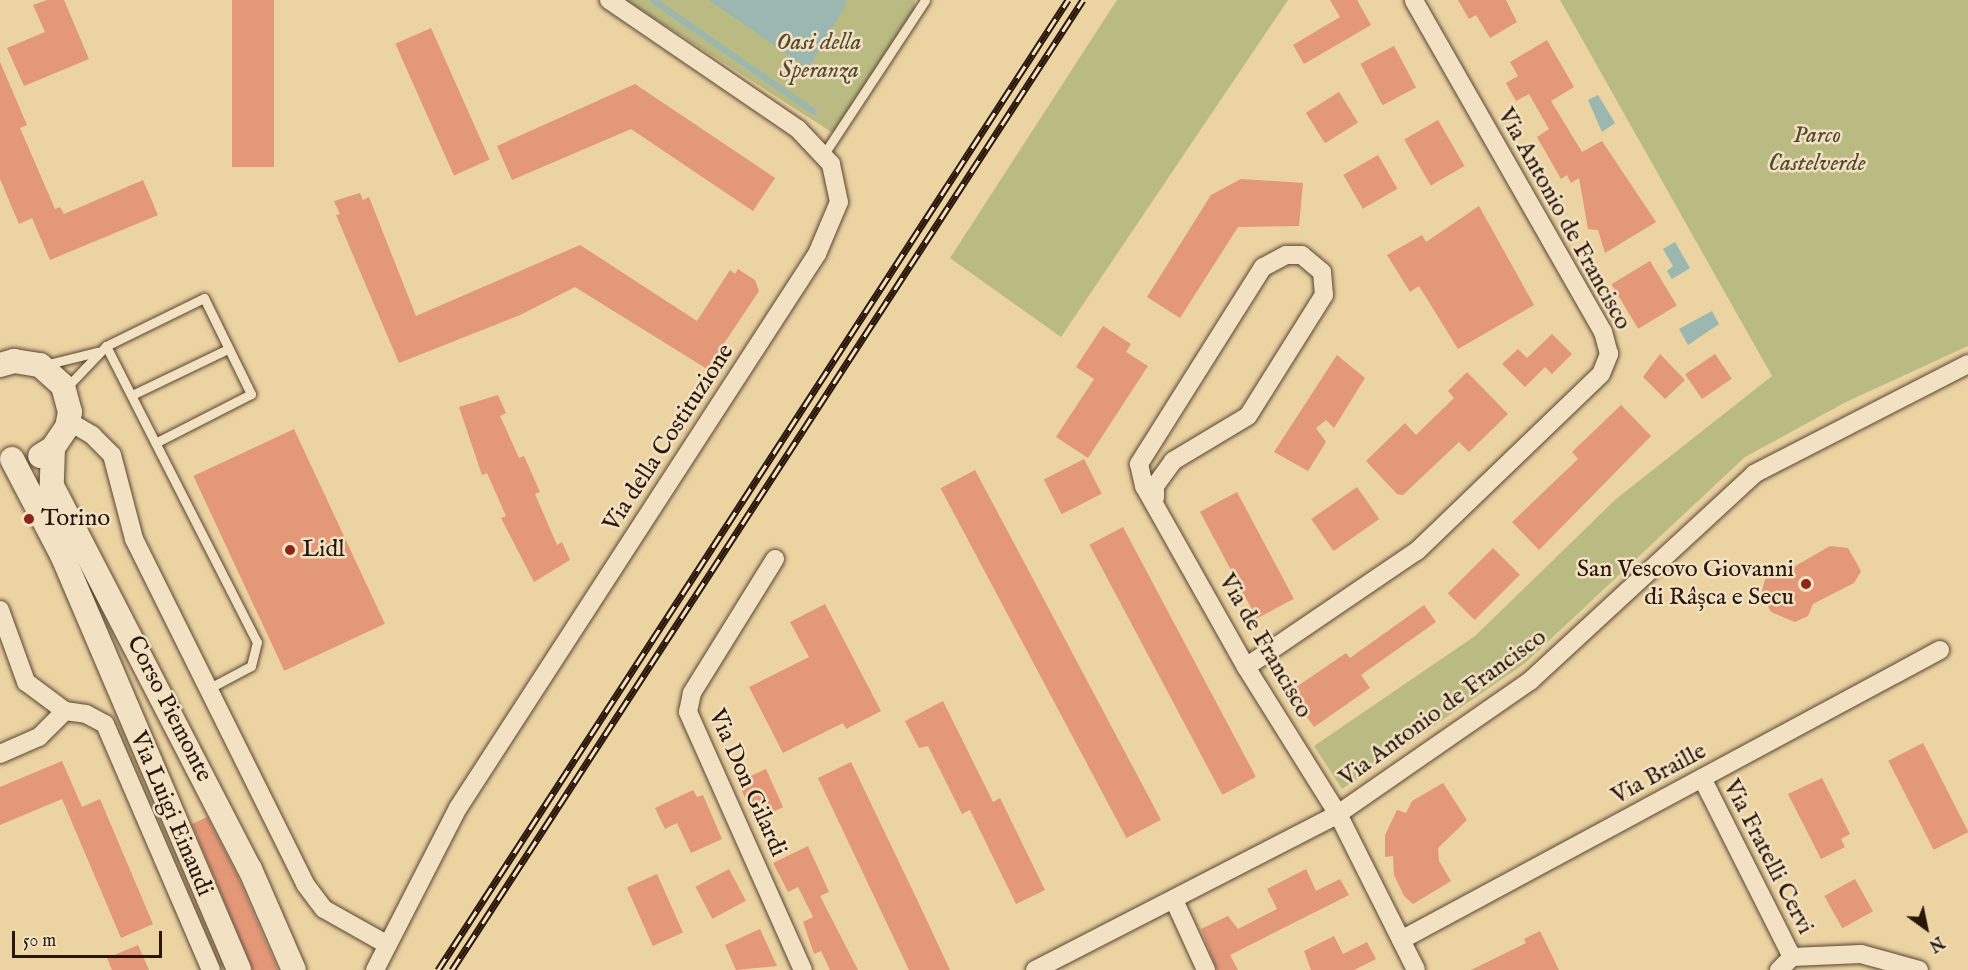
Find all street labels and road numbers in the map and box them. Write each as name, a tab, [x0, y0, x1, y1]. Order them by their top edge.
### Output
street label: Via Antonio de Francisco	[1491, 103, 1637, 335]
street label: Via della Costituzione	[598, 339, 740, 537]
street label: Via de Francisco	[1212, 569, 1318, 723]
street label: Via Antonio de Francisco	[1334, 623, 1552, 793]
street label: Corso Piemonte	[120, 631, 218, 787]
street label: Via Don Gilardi	[702, 705, 792, 861]
street label: Via Luigi Einaudi	[123, 727, 219, 901]
street label: Via Braille	[1607, 737, 1711, 811]
street label: Via Fratelli Cervi	[1717, 775, 1819, 939]

